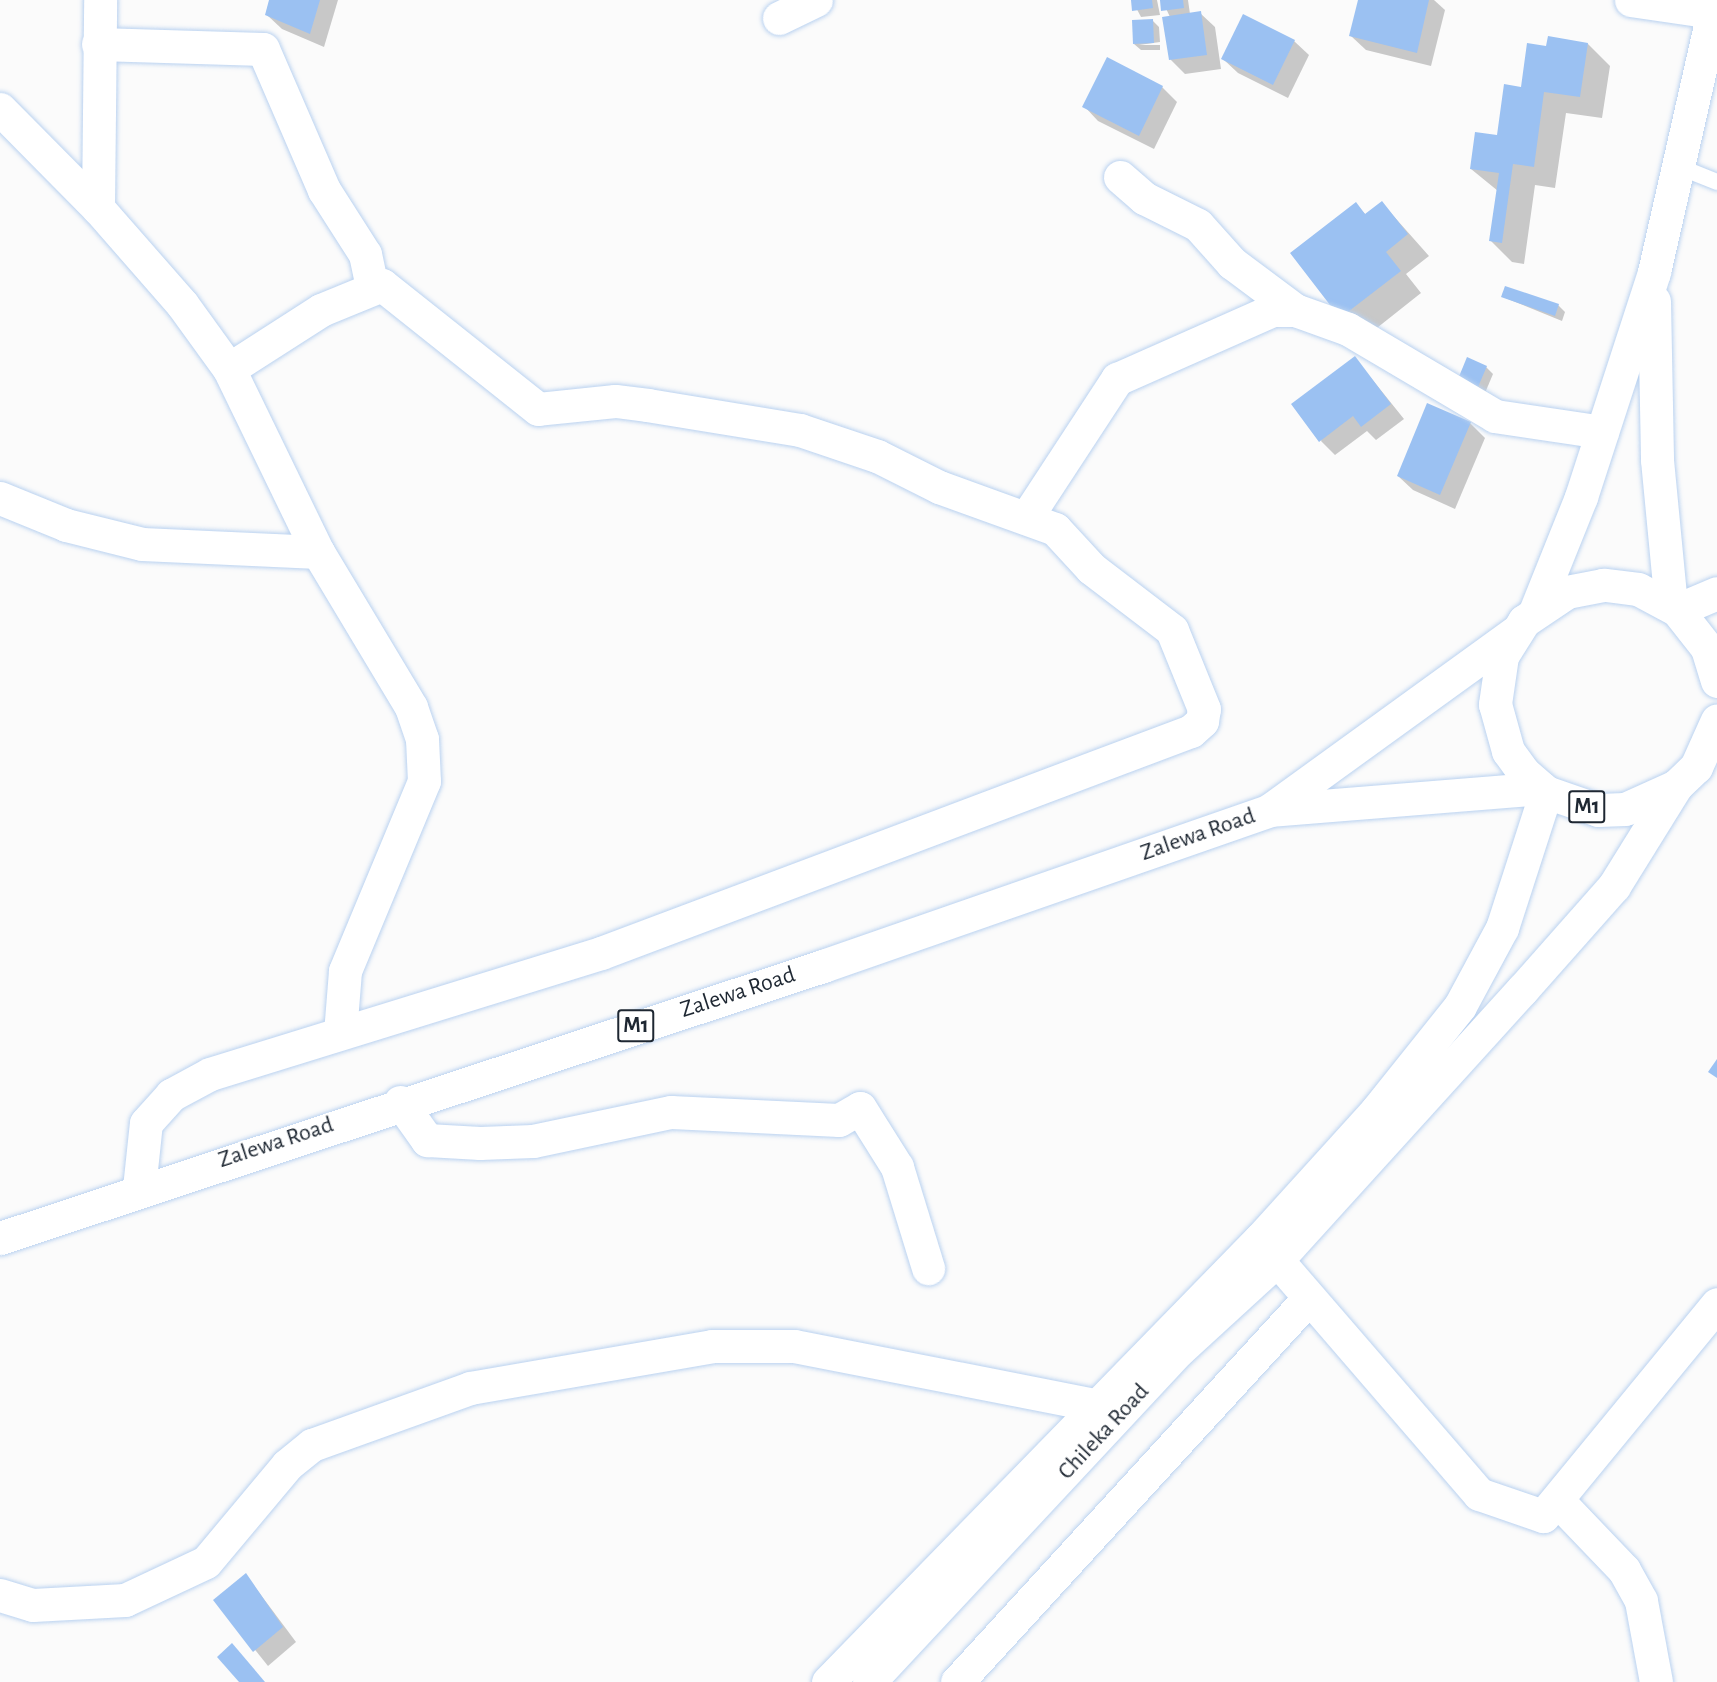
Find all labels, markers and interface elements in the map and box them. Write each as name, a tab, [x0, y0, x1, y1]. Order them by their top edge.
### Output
road number: M1	[1568, 788, 1606, 826]
street label: Zalewa Road	[1137, 802, 1259, 868]
street label: Zalewa Road	[677, 961, 799, 1025]
road number: M1	[616, 1007, 656, 1045]
street label: Zalewa Road	[215, 1111, 337, 1175]
street label: Chileka Road	[1052, 1378, 1156, 1486]

